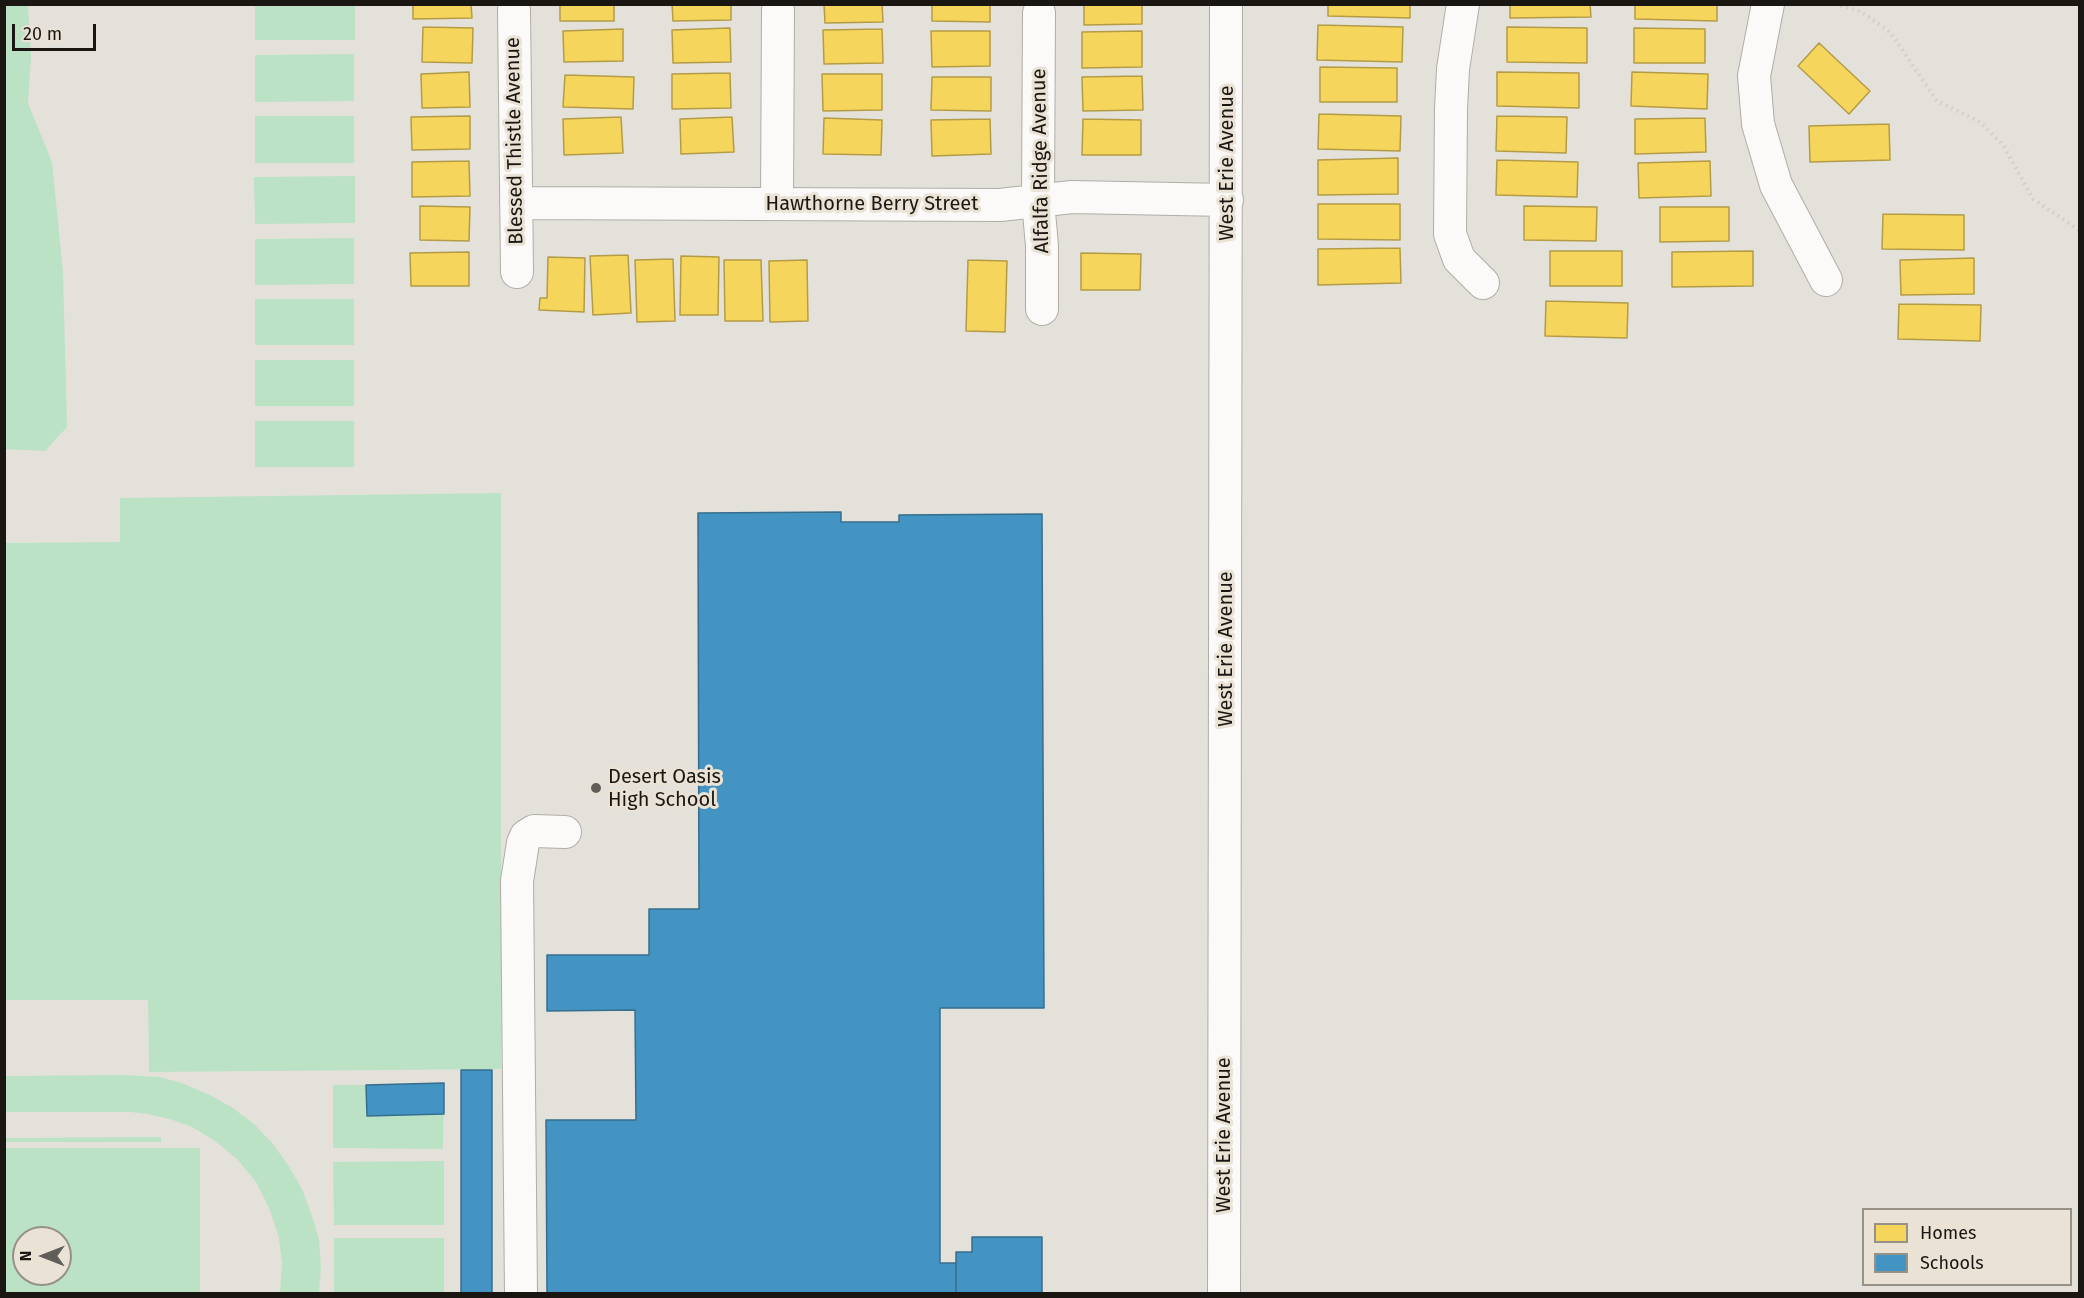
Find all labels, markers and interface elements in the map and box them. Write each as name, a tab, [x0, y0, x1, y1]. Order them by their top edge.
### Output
scale bar	[15, 12, 99, 50]
text: 20 m	[23, 23, 62, 45]
street label: Blessed Thistle Avenue	[501, 37, 529, 245]
street label: Alfalfa Ridge Avenue	[1027, 68, 1055, 254]
street label: West Erie Avenue	[1215, 85, 1239, 241]
street label: Hawthorne Berry Street	[766, 192, 978, 216]
street label: West Erie Avenue	[1214, 571, 1238, 727]
place label: Desert Oasis High School	[608, 765, 721, 812]
marker: Desert Oasis High School	[589, 781, 603, 795]
street label: West Erie Avenue	[1212, 1057, 1236, 1213]
legend	[1862, 1208, 2072, 1286]
text: Homes	[1920, 1222, 1976, 1244]
north arrow	[12, 1226, 72, 1286]
text: N	[16, 1251, 35, 1261]
text: Schools	[1920, 1252, 1984, 1274]

